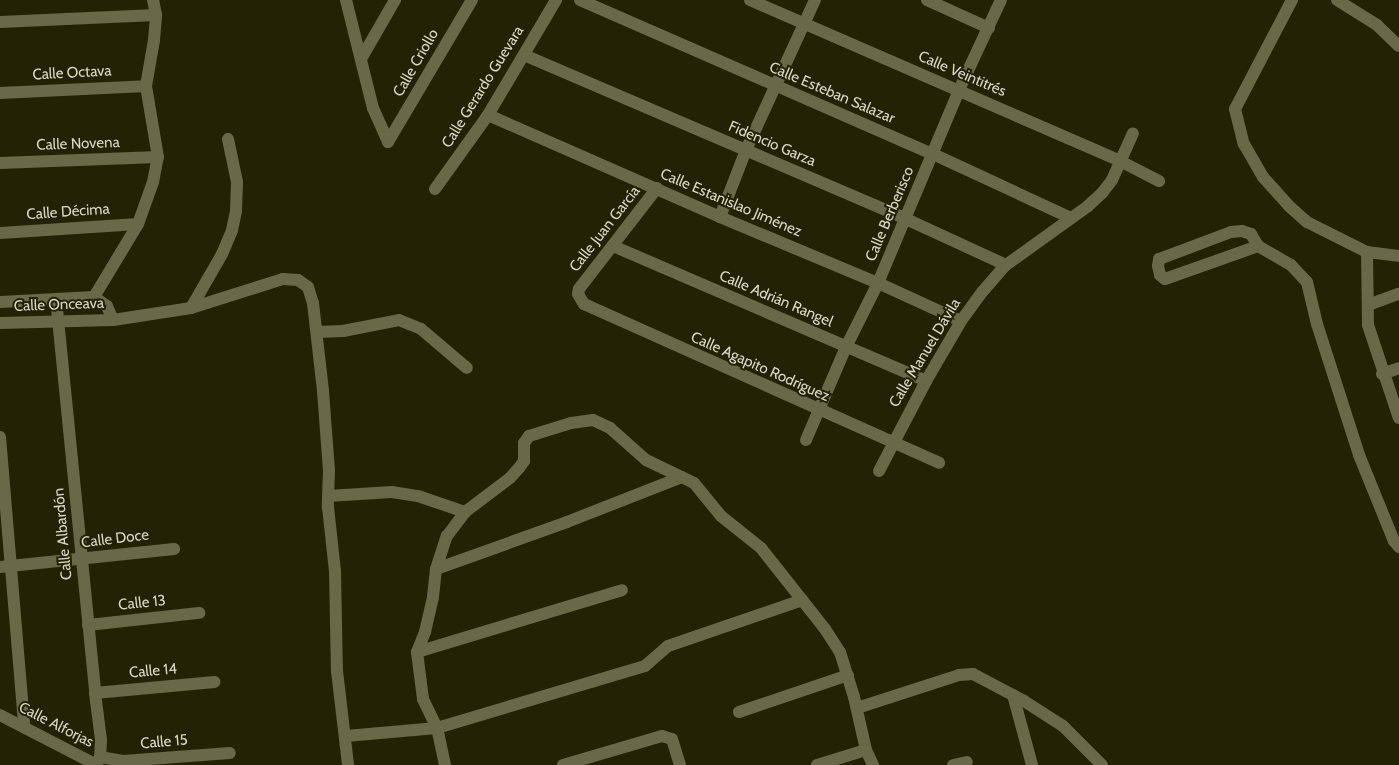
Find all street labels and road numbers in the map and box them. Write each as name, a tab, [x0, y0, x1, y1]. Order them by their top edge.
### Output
street label: Calle Gerardo Guevara	[438, 23, 528, 151]
street label: Calle Criollo	[389, 26, 443, 100]
street label: Calle Veintitrés	[915, 47, 1009, 101]
street label: Calle Esteban Salazar	[767, 58, 897, 128]
street label: Calle Octava	[32, 62, 112, 84]
street label: Fidencio Garza	[726, 118, 818, 170]
street label: Calle Novena	[36, 134, 120, 154]
street label: Calle Berberisco	[862, 164, 918, 264]
street label: Calle Estanislao Jiménez	[657, 165, 805, 241]
street label: Calle Juan García	[566, 182, 644, 276]
street label: Calle Décima	[26, 200, 110, 224]
street label: Calle Adrián Rangel	[716, 267, 836, 331]
street label: Calle Onceava	[14, 294, 104, 316]
street label: Calle Manuel Dávila	[885, 295, 965, 411]
street label: Calle Agapito Rodríguez	[688, 328, 832, 406]
street label: Calle Albardón	[50, 487, 76, 581]
street label: Calle Doce	[80, 526, 150, 552]
street label: Calle 13	[117, 592, 167, 614]
street label: Calle 14	[128, 660, 178, 682]
street label: Calle Alforjas	[16, 698, 96, 752]
street label: Calle 15	[140, 731, 188, 753]

